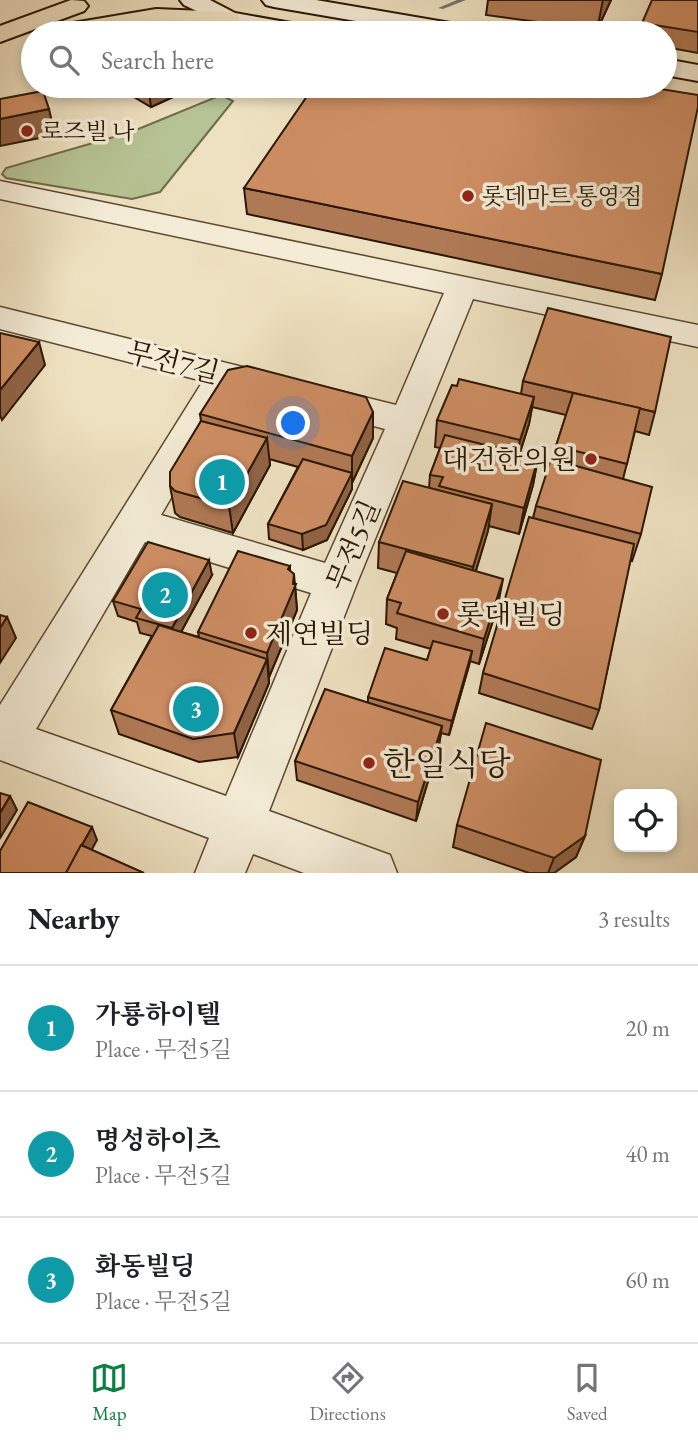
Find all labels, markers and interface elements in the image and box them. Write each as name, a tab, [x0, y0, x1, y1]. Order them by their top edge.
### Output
search box	[21, 21, 677, 98]
icon: search	[45, 41, 83, 79]
text: Search here	[101, 43, 214, 77]
place label: 로즈빌 나	[41, 116, 135, 146]
marker: 로즈빌 나	[19, 123, 35, 139]
place label: 롯데마트 통영점	[482, 181, 642, 211]
marker: 롯데마트 통영점	[460, 188, 476, 204]
street label: 무전7길	[123, 333, 223, 391]
your location	[276, 406, 310, 440]
place label: 대건한의원	[442, 441, 577, 477]
marker: 대건한의원	[583, 451, 599, 467]
pin: 1	[199, 456, 245, 508]
street label: 무전5길	[318, 494, 388, 596]
pin: 2	[142, 569, 188, 621]
place label: 롯대빌딩	[457, 596, 565, 632]
marker: 롯대빌딩	[435, 606, 451, 622]
place label: 제연빌딩	[265, 615, 373, 651]
marker: 제연빌딩	[243, 625, 259, 641]
pin: 3	[173, 683, 219, 735]
place label: 한일식당	[383, 742, 511, 785]
marker: 한일식당	[361, 755, 377, 771]
map controls	[614, 789, 677, 852]
button: locate	[614, 789, 677, 852]
text: Nearby	[28, 899, 120, 938]
text: 3 results	[598, 904, 670, 934]
text: 가룡하이텔	[95, 997, 221, 1031]
text: 1	[45, 1013, 57, 1043]
text: 20 m	[625, 1013, 670, 1043]
text: Place · 무전5길	[95, 1034, 232, 1064]
text: 명성하이츠	[95, 1123, 221, 1157]
text: 2	[45, 1139, 57, 1169]
text: 40 m	[625, 1139, 670, 1169]
text: Place · 무전5길	[95, 1160, 232, 1190]
text: 화동빌딩	[95, 1249, 195, 1283]
text: 3	[45, 1265, 57, 1295]
text: 60 m	[625, 1265, 670, 1295]
text: Place · 무전5길	[95, 1286, 232, 1316]
tab: Map	[90, 1359, 128, 1426]
tab: Directions	[309, 1359, 386, 1426]
tab: Saved	[567, 1359, 608, 1426]

